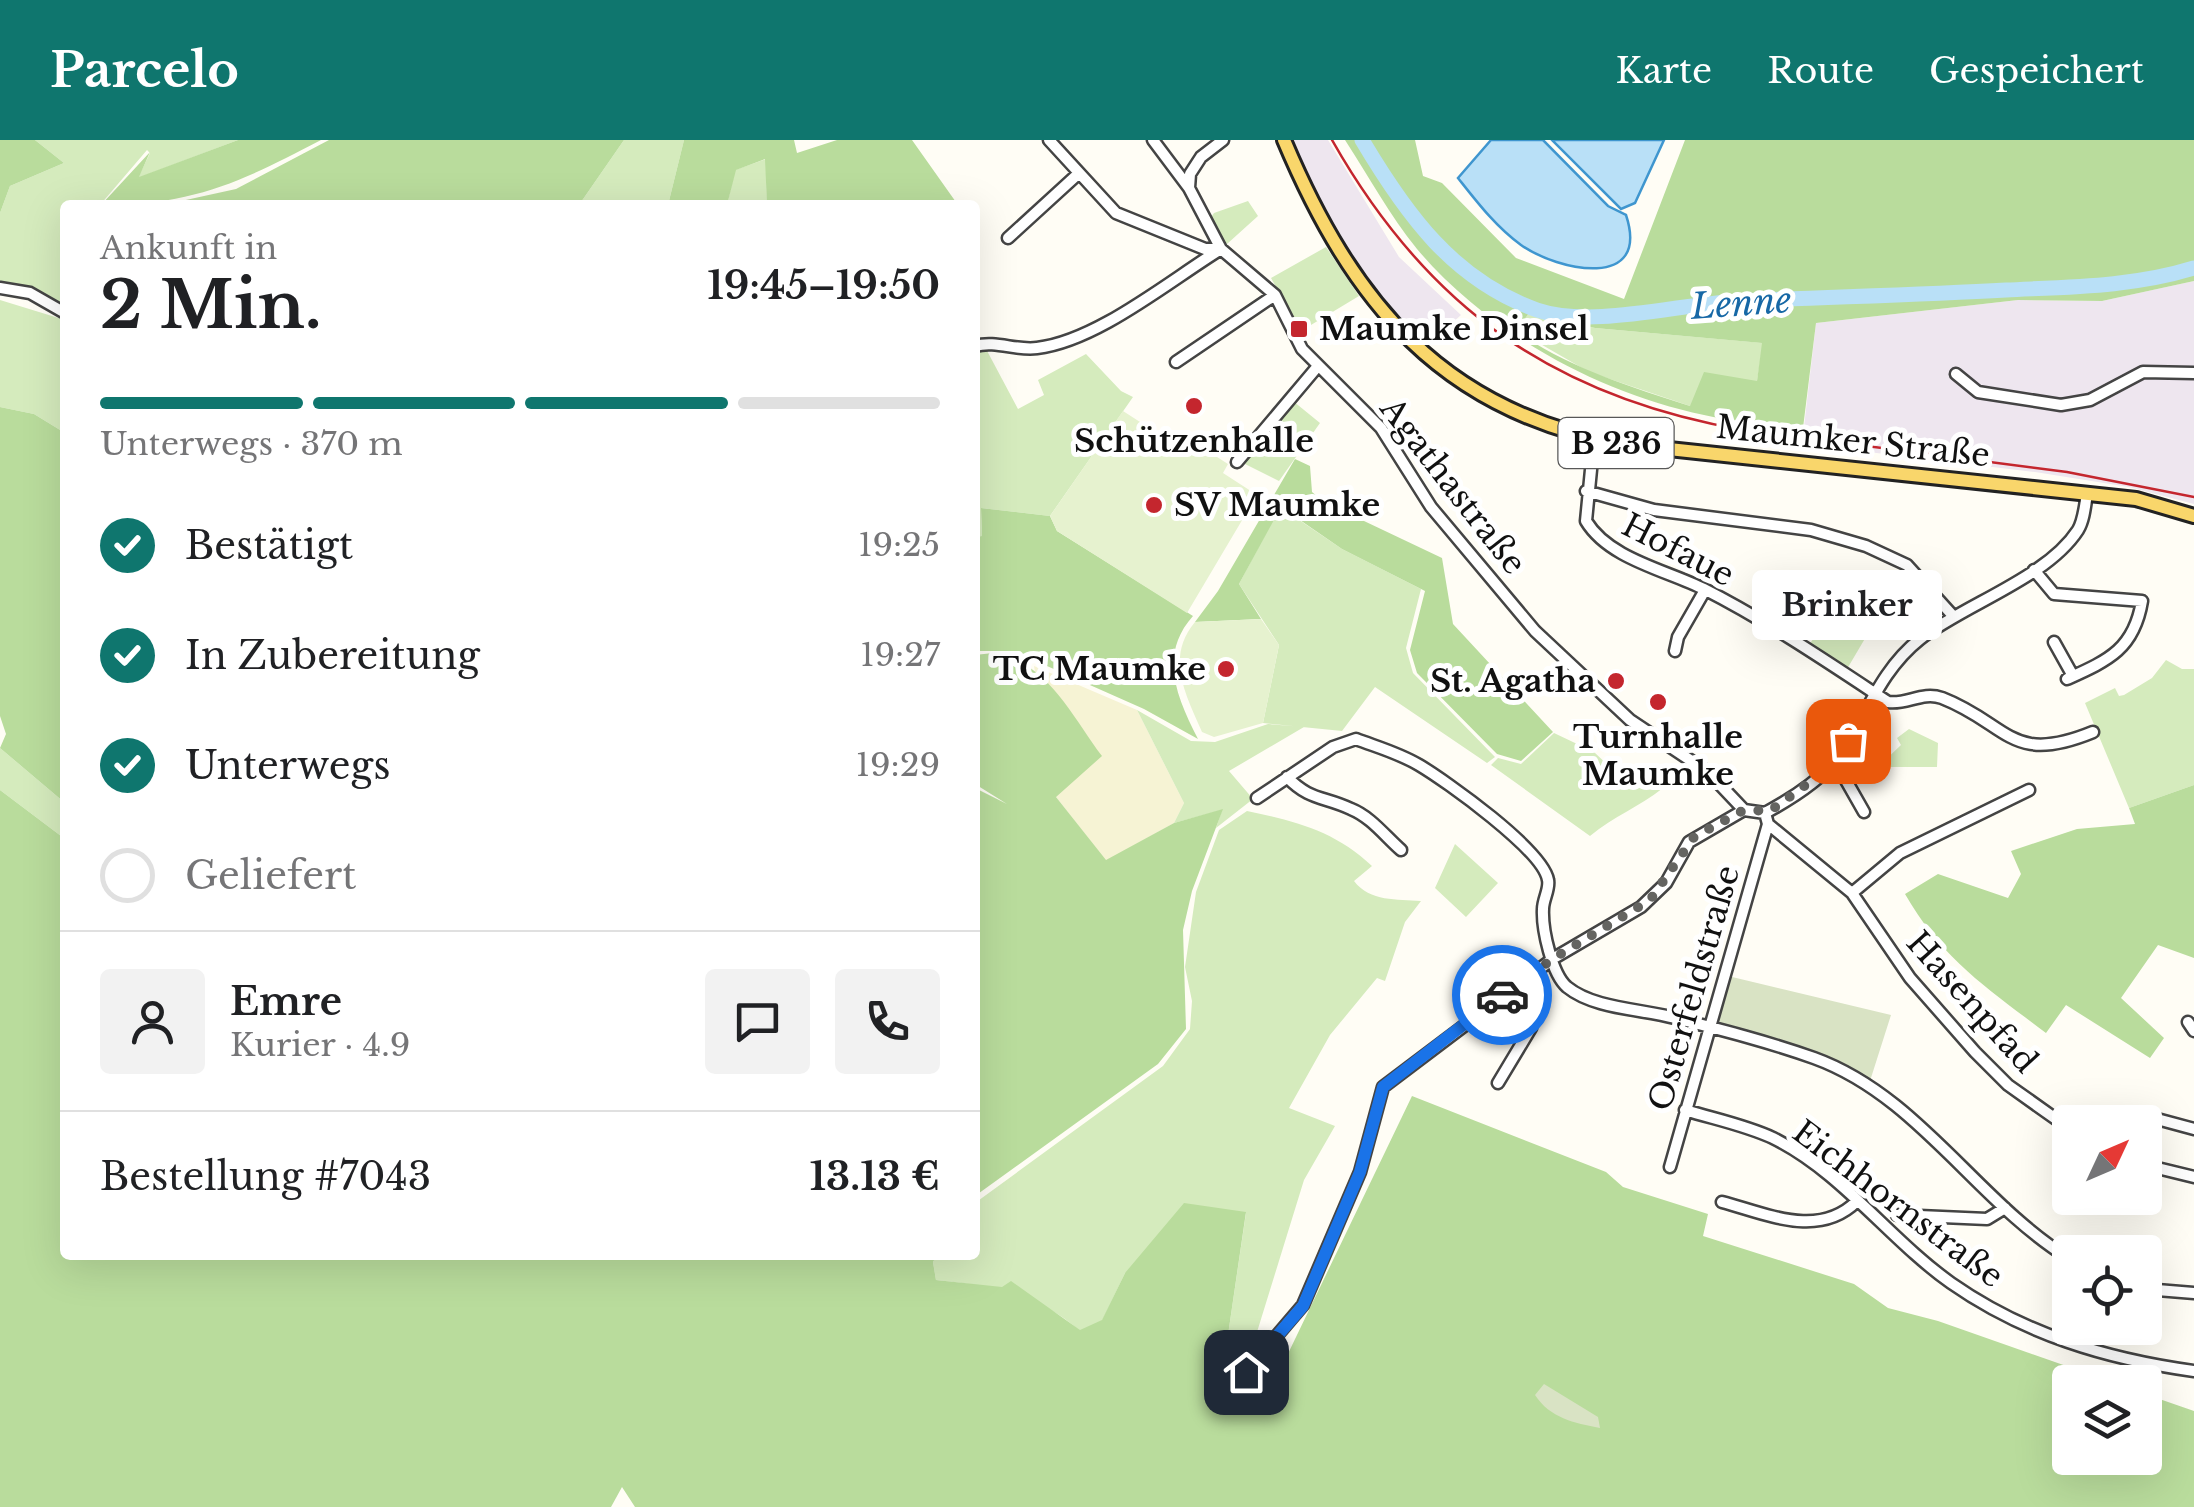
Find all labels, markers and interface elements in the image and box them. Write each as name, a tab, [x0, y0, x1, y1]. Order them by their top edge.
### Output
text: Parcelo	[50, 40, 239, 100]
text: Karte	[1616, 49, 1712, 92]
text: Route	[1767, 49, 1874, 92]
text: Gespeichert	[1929, 49, 2144, 92]
text: Ankunft in	[100, 228, 277, 268]
text: 19:45–19:50	[707, 262, 940, 309]
text: 2 Min.	[100, 265, 322, 346]
water label: Lenne	[1688, 278, 1793, 328]
place label: Maumke Dinsel	[1319, 309, 1589, 349]
marker: Maumke Dinsel	[1288, 318, 1310, 340]
street label: Agathastraße	[1371, 389, 1534, 582]
marker: Schützenhalle	[1183, 395, 1205, 417]
street label: Maumker Straße	[1714, 407, 1992, 475]
road number: B 236	[1558, 418, 1674, 468]
place label: Schützenhalle	[1074, 421, 1314, 461]
text: Unterwegs · 370 m	[100, 424, 403, 464]
place label: SV Maumke	[1174, 485, 1380, 525]
marker: SV Maumke	[1143, 494, 1165, 516]
street label: Hofaue	[1615, 505, 1741, 595]
icon: check	[100, 518, 155, 573]
text: Bestätigt	[185, 522, 353, 569]
text: 19:25	[858, 525, 940, 565]
callout: Brinker	[1753, 571, 1943, 641]
text: Brinker	[1781, 585, 1913, 625]
icon: check	[100, 628, 155, 683]
text: In Zubereitung	[185, 632, 480, 679]
text: 19:27	[860, 635, 940, 675]
place label: TC Maumke	[993, 649, 1206, 689]
marker: TC Maumke	[1215, 658, 1237, 680]
place label: St. Agatha	[1430, 661, 1596, 701]
marker: St. Agatha	[1605, 670, 1627, 692]
marker: Turnhalle Maumke	[1647, 691, 1669, 713]
pin	[1806, 699, 1891, 784]
icon: bag	[1821, 714, 1876, 769]
place label: Turnhalle Maumke	[1573, 717, 1743, 794]
icon: check	[100, 738, 155, 793]
text: Unterwegs	[185, 742, 390, 789]
text: 19:29	[856, 745, 940, 785]
text: Geliefert	[185, 852, 356, 899]
street label: Osterfeldstraße	[1640, 861, 1748, 1115]
street label: Hasenpfad	[1898, 923, 2046, 1081]
courier	[1452, 945, 1552, 1045]
icon: car	[1475, 968, 1530, 1023]
button: person	[100, 969, 205, 1074]
button: chat	[705, 969, 810, 1074]
button: phone	[835, 969, 940, 1074]
text: Emre	[230, 978, 342, 1025]
text: Kurier · 4.9	[230, 1025, 410, 1065]
north arrow	[2052, 1105, 2162, 1215]
map controls	[2052, 1105, 2162, 1475]
street label: Eichhornstraße	[1785, 1112, 2011, 1296]
text: Bestellung #7043	[100, 1153, 431, 1200]
text: 13.13 €	[810, 1153, 940, 1200]
button: locate	[2052, 1235, 2162, 1345]
pin	[1204, 1330, 1289, 1415]
icon: home	[1219, 1345, 1274, 1400]
button: layers	[2052, 1365, 2162, 1475]

